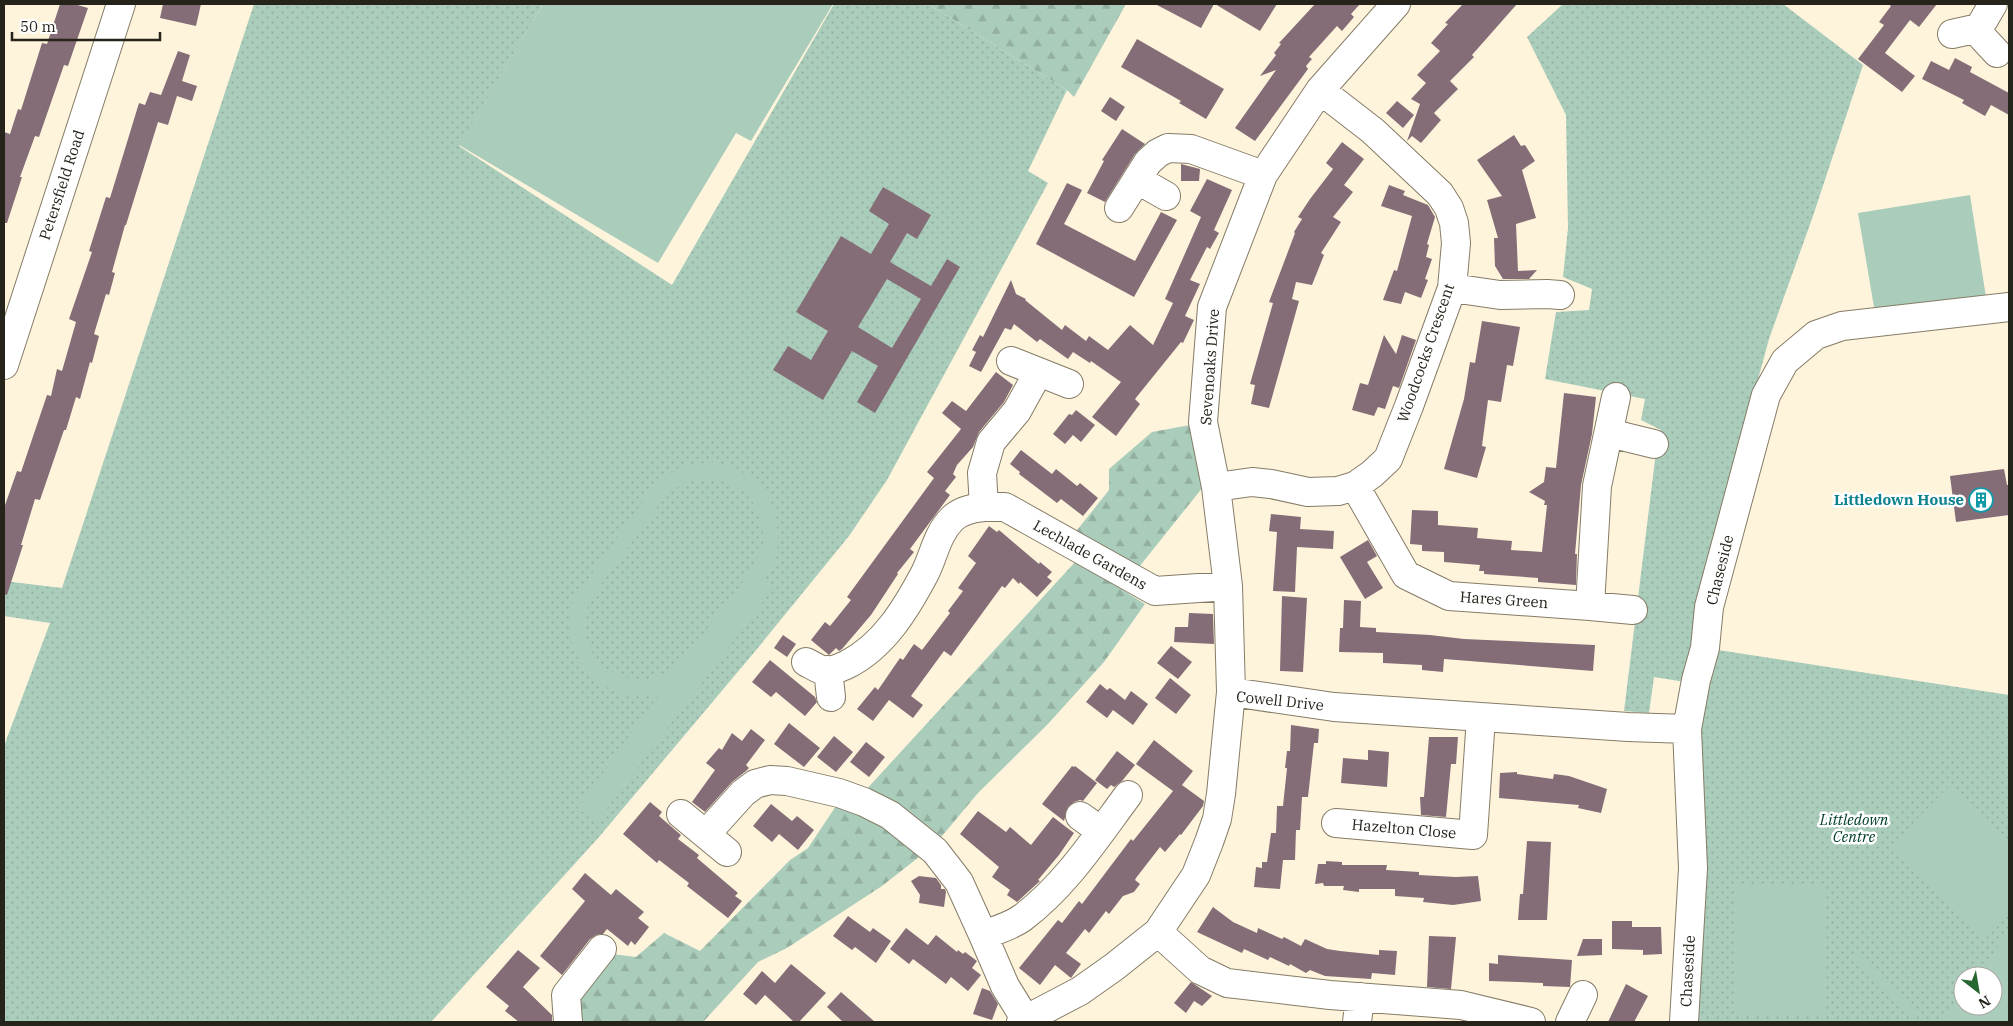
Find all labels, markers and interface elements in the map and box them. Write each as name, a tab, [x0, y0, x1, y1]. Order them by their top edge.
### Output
scale bar	[12, 10, 160, 42]
text: 50 m	[20, 17, 56, 36]
street label: Petersfield Road	[35, 127, 88, 242]
street label: Woodcocks Crescent	[1393, 281, 1458, 425]
street label: Sevenoaks Drive	[1196, 308, 1223, 426]
building icon: Littledown House	[1968, 487, 1994, 513]
place label: Littledown House	[1834, 490, 1964, 509]
street label: Lechlade Gardens	[1030, 515, 1150, 594]
street label: Chaseside	[1702, 533, 1737, 607]
street label: Hares Green	[1459, 587, 1549, 612]
street label: Cowell Drive	[1235, 686, 1325, 715]
park label: Littledown Centre	[1819, 810, 1889, 846]
street label: Hazelton Close	[1351, 814, 1457, 843]
street label: Chaseside	[1676, 935, 1699, 1007]
north arrow	[1953, 966, 2003, 1016]
text: N	[1975, 992, 1994, 1013]

